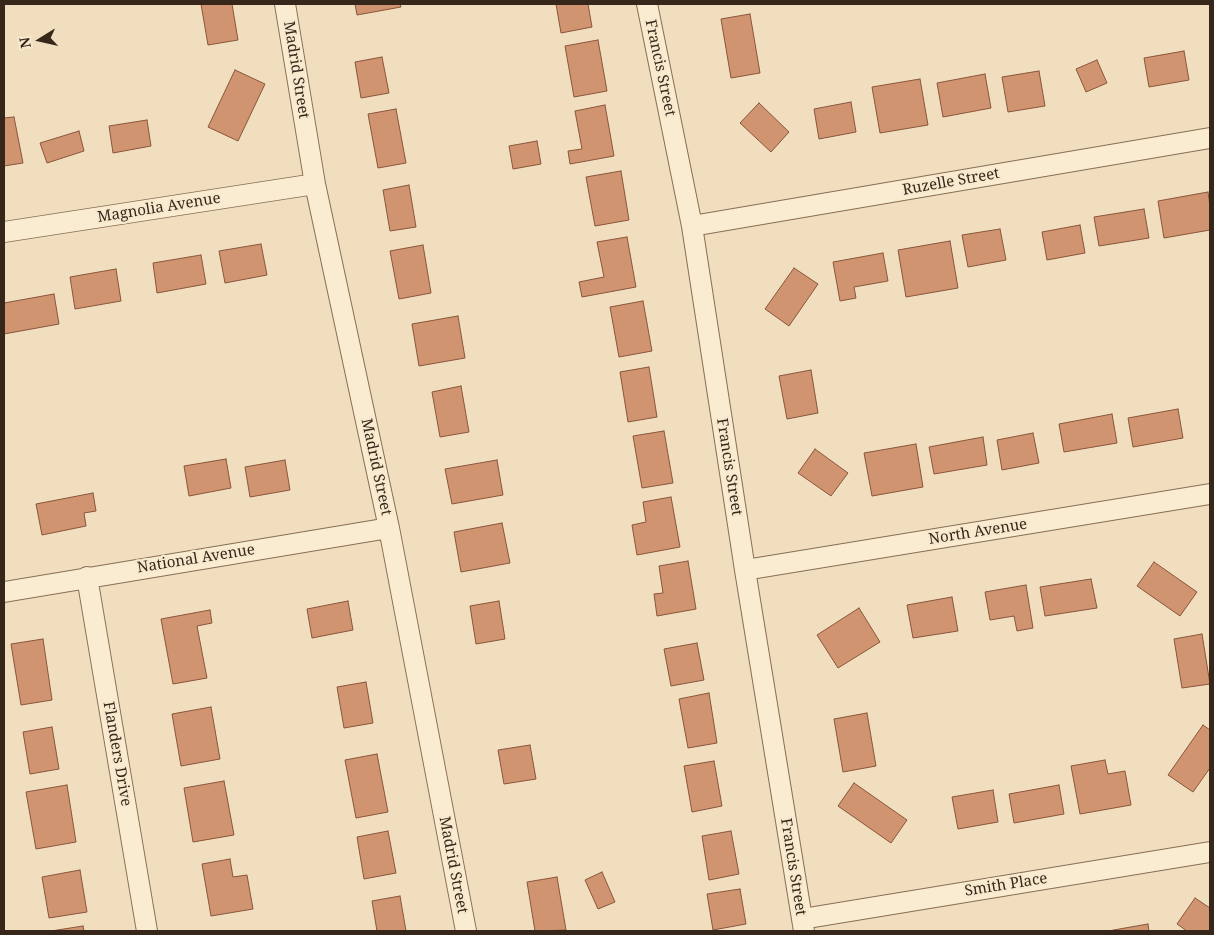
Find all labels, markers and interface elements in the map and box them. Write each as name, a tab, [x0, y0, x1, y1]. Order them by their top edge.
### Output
north arrow	[15, 15, 65, 65]
street label: Francis Street	[641, 18, 679, 118]
street label: Madrid Street	[279, 20, 313, 120]
text: N	[14, 36, 35, 50]
street label: Ruzelle Street	[901, 165, 1001, 199]
street label: Magnolia Avenue	[96, 189, 222, 227]
street label: Madrid Street	[357, 417, 395, 517]
street label: Francis Street	[712, 417, 746, 517]
street label: North Avenue	[927, 515, 1029, 549]
street label: National Avenue	[136, 541, 256, 577]
street label: Flanders Drive	[99, 700, 135, 808]
street label: Madrid Street	[435, 815, 471, 915]
street label: Francis Street	[776, 817, 810, 917]
street label: Smith Place	[963, 870, 1049, 900]

